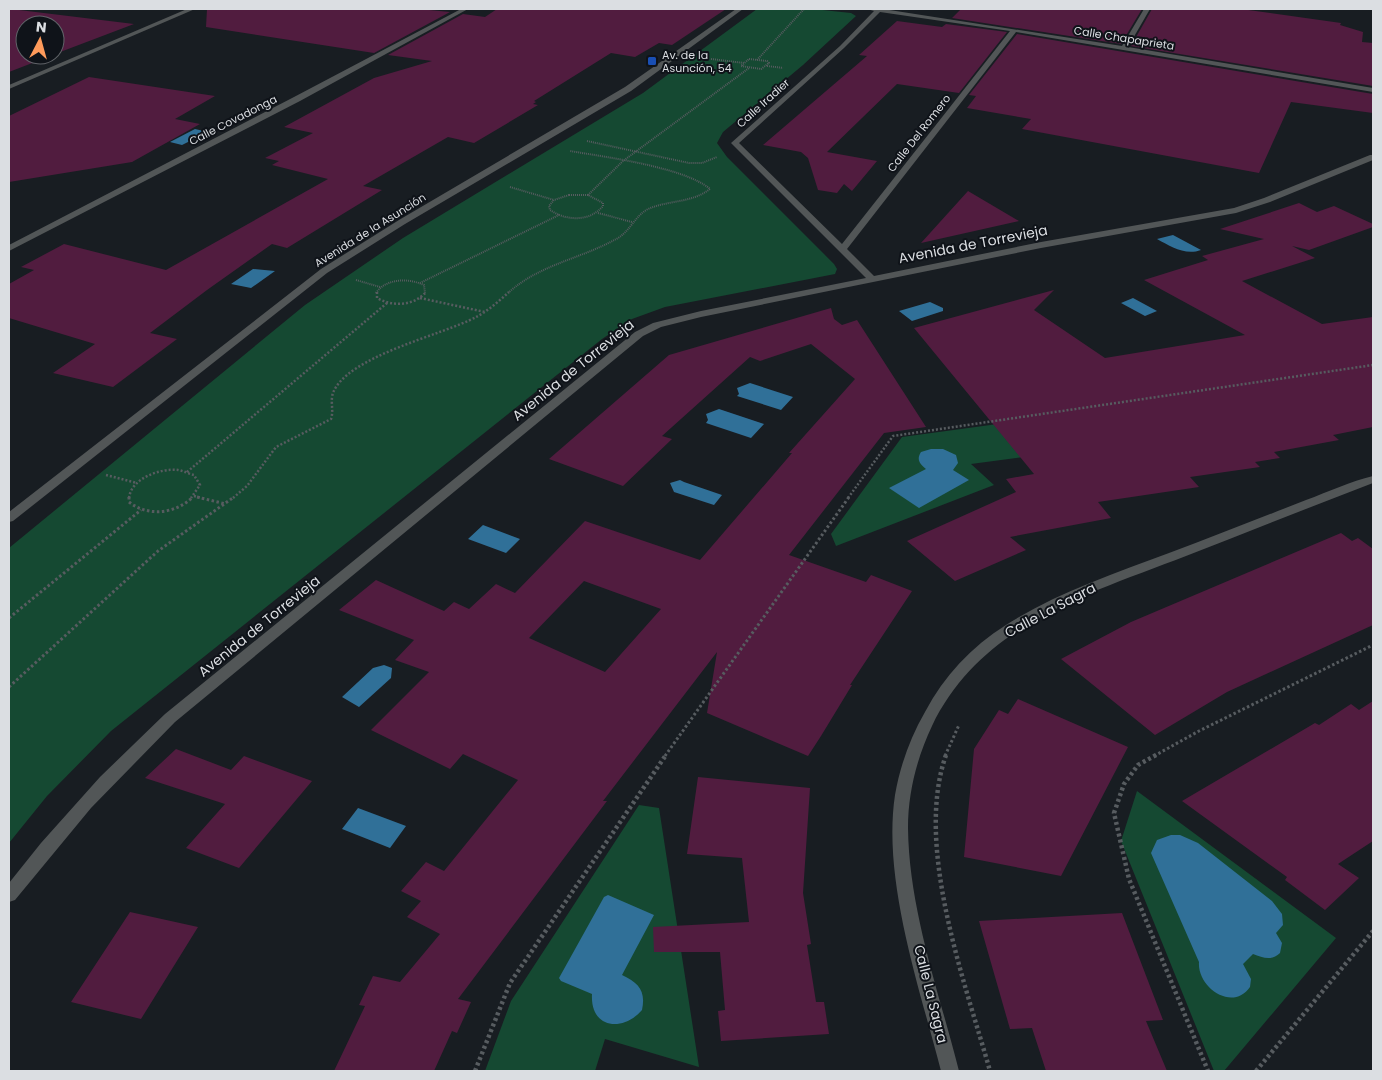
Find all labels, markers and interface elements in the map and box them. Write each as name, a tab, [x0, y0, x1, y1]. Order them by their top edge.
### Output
north arrow	[15, 15, 65, 65]
text: N	[35, 17, 48, 38]
street label: Calle Chapaprieta	[1073, 22, 1175, 54]
place label: Av. de la Asunción, 54	[662, 47, 732, 76]
marker: Av. de la Asunción, 54	[646, 55, 658, 67]
street label: Calle Iradier	[733, 75, 793, 131]
street label: Calle Covadonga	[186, 91, 280, 149]
street label: Calle Del Romero	[884, 91, 954, 175]
street label: Avenida de la Asunción	[311, 189, 429, 271]
street label: Avenida de Torrevieja	[897, 220, 1049, 268]
street label: Avenida de Torrevieja	[508, 315, 638, 425]
street label: Avenida de Torrevieja	[194, 571, 324, 681]
street label: Calle La Sagra	[1001, 578, 1099, 642]
street label: Calle La Sagra	[909, 943, 953, 1045]

